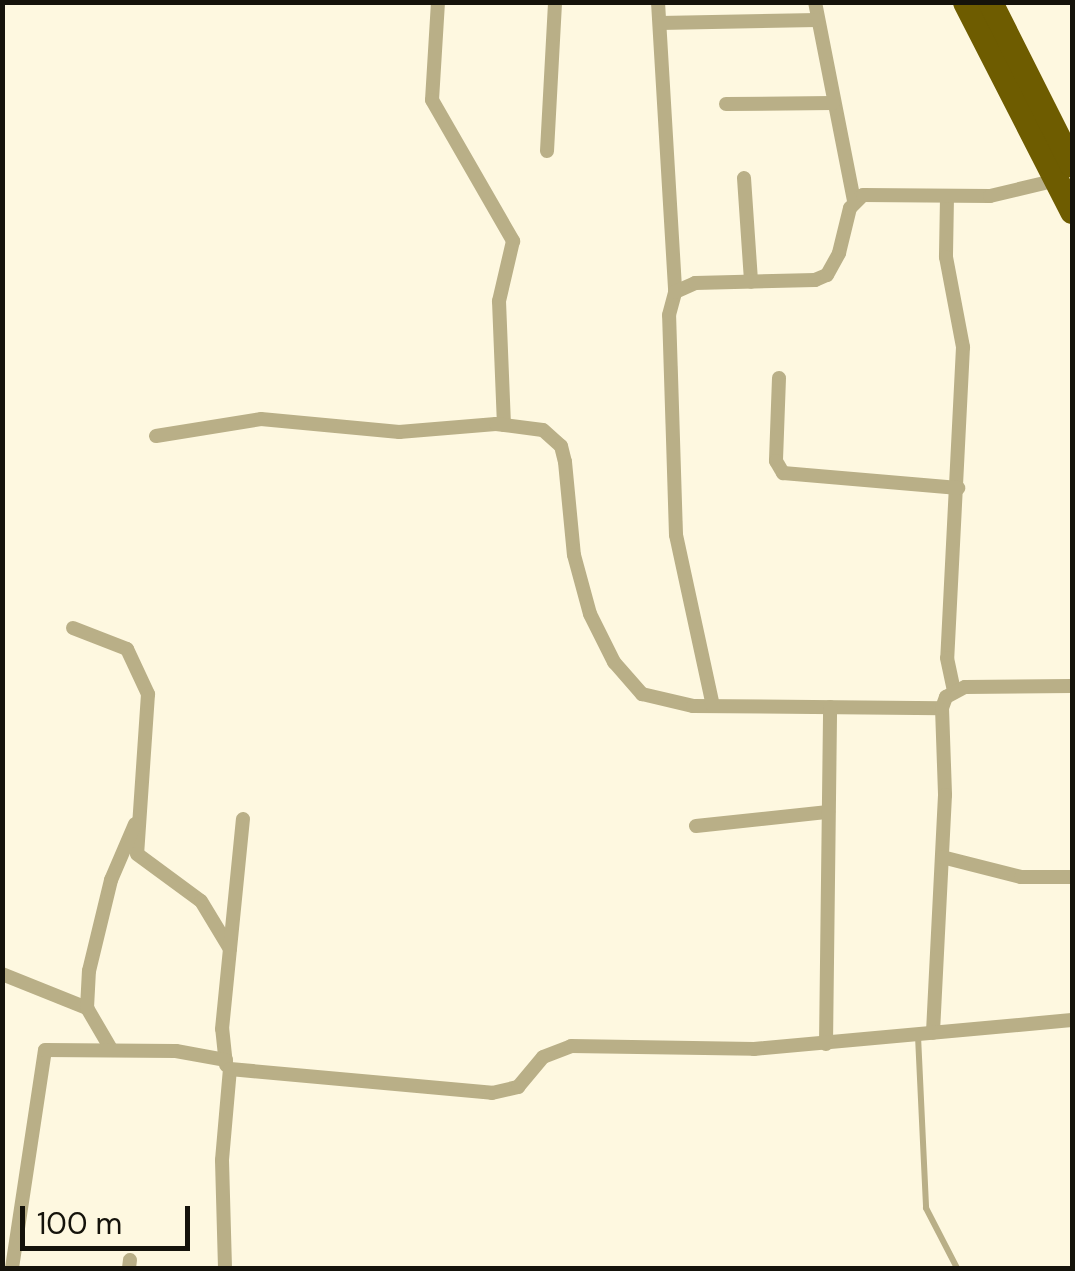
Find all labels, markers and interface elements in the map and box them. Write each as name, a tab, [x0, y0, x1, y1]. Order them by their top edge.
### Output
scale bar	[25, 1186, 195, 1248]
text: 100 m	[37, 1204, 122, 1243]

